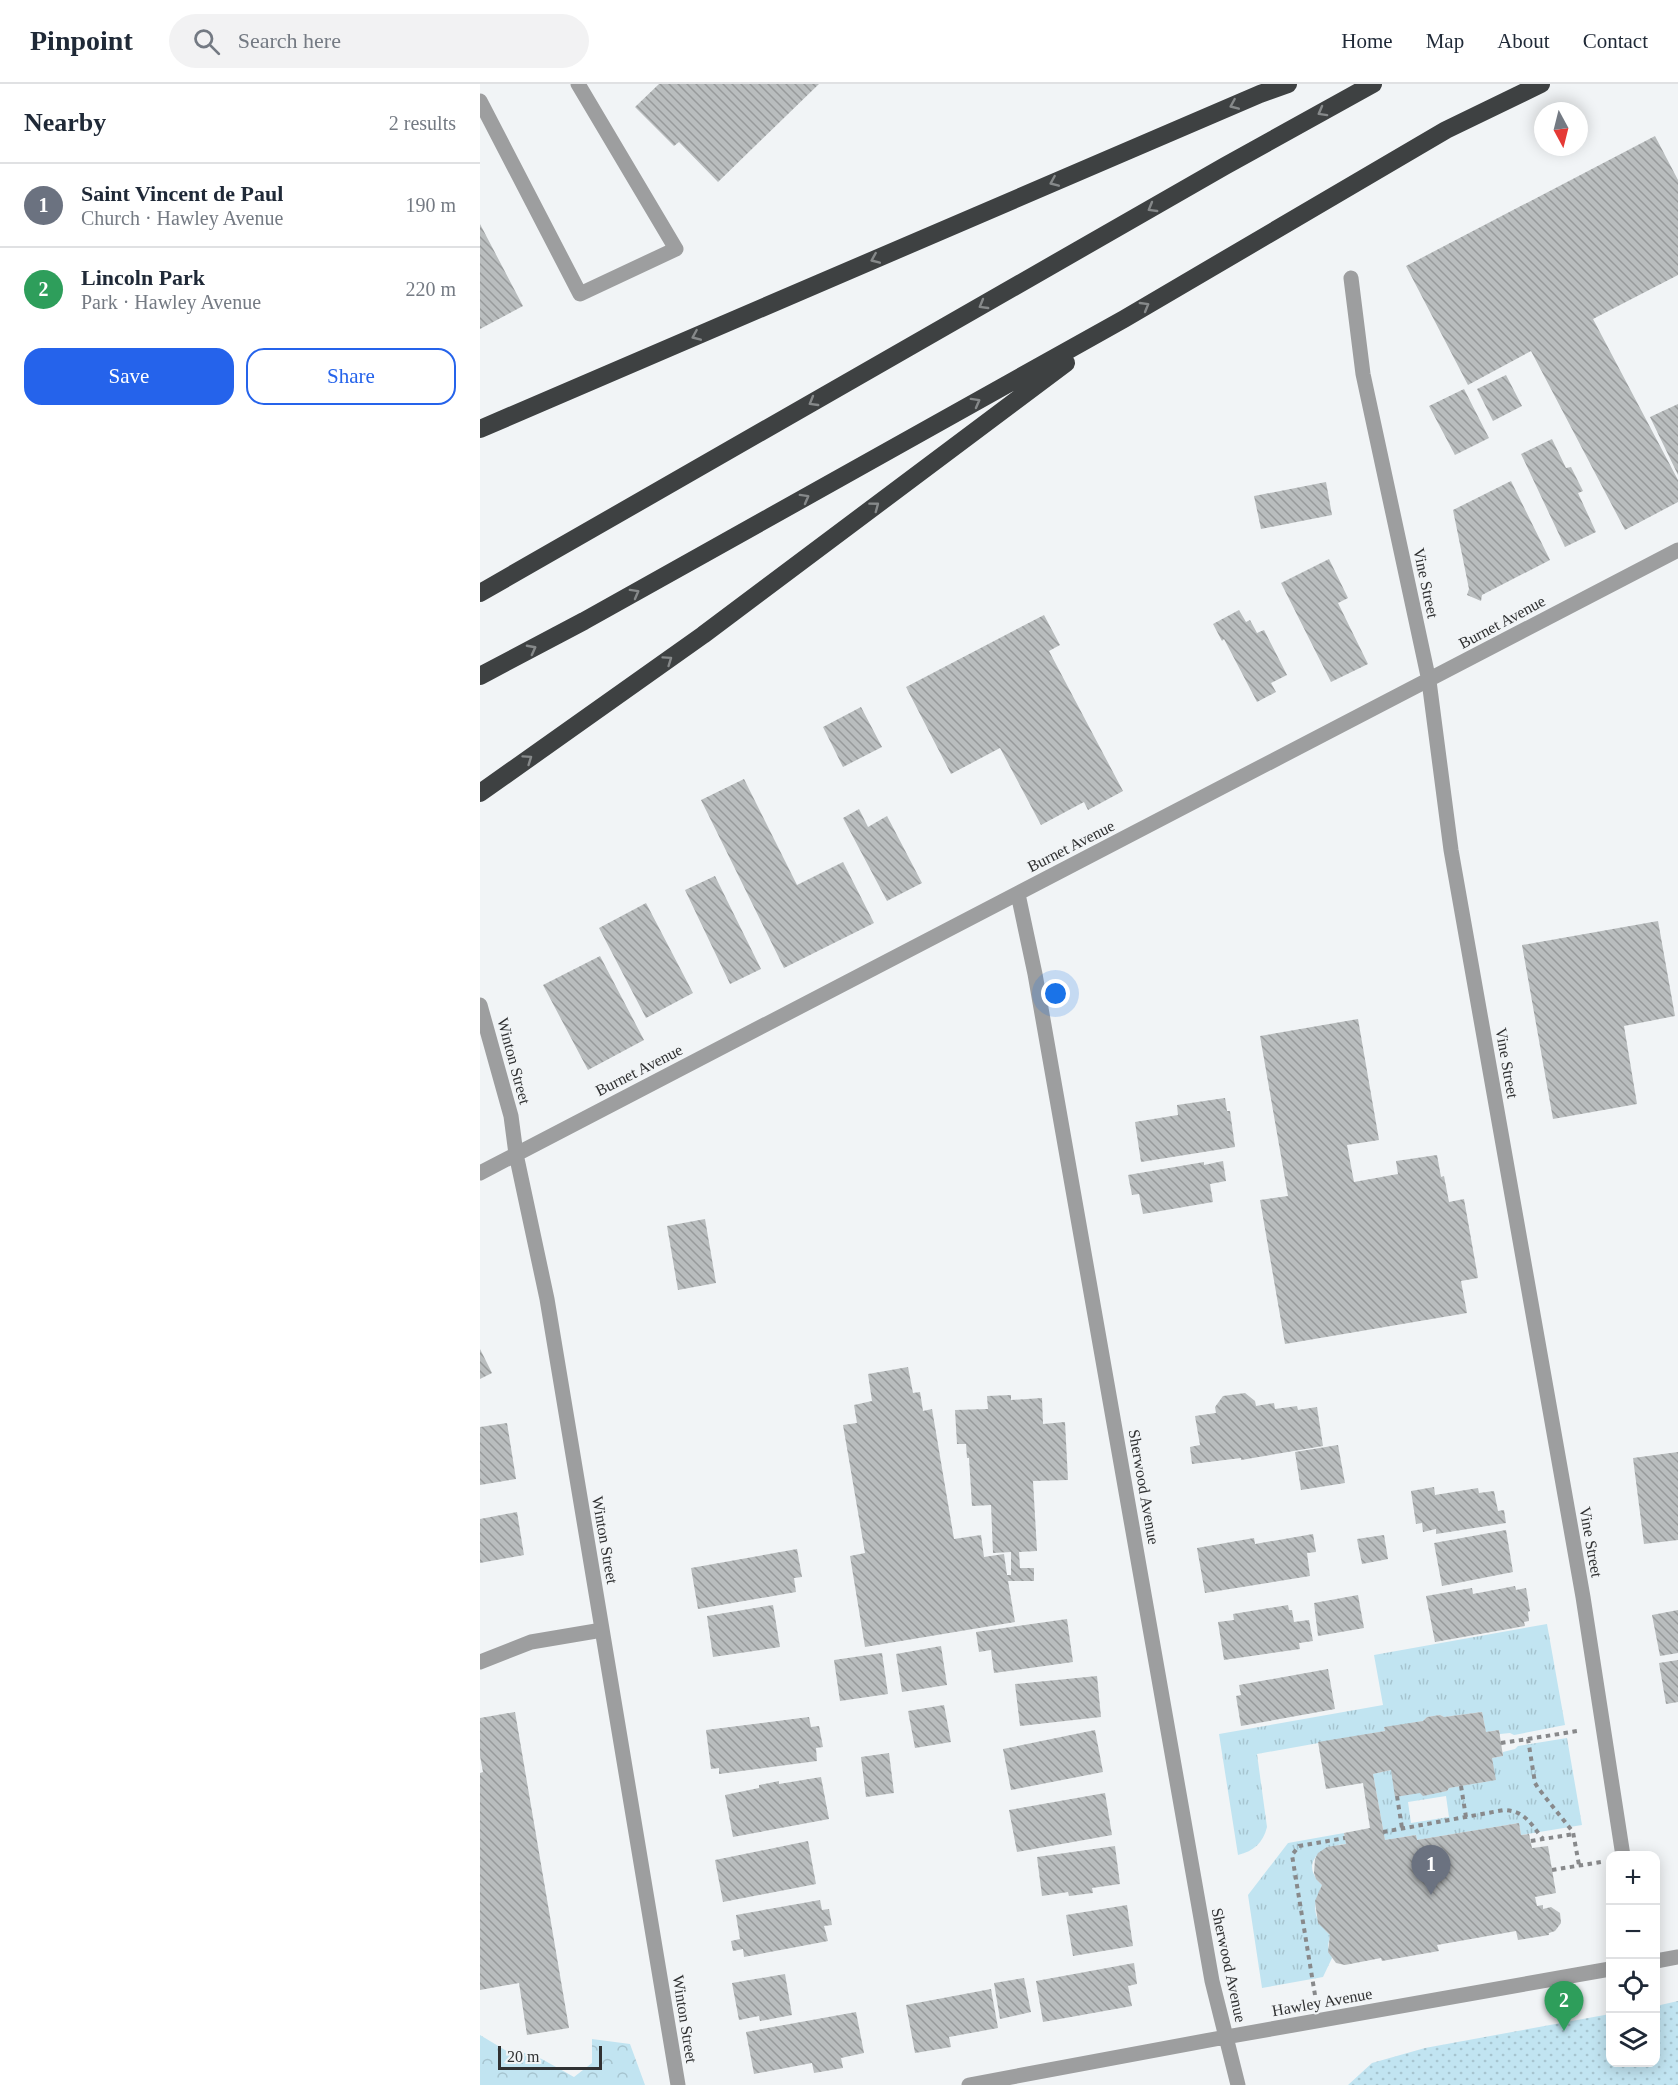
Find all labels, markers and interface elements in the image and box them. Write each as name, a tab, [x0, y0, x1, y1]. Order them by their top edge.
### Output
search box	[169, 14, 589, 68]
text: Pinpoint	[30, 25, 133, 56]
icon: search	[190, 25, 223, 58]
text: Search here	[238, 28, 341, 53]
text: Home	[1341, 29, 1393, 53]
text: Map	[1426, 29, 1464, 53]
text: About	[1497, 29, 1550, 53]
text: Contact	[1583, 29, 1648, 53]
one-way arrow	[1229, 98, 1240, 110]
north arrow	[1534, 102, 1588, 156]
one-way arrow	[1317, 105, 1328, 117]
text: Nearby	[24, 108, 106, 137]
text: 2 results	[389, 112, 456, 134]
one-way arrow	[1050, 175, 1061, 187]
text: Saint Vincent de Paul	[81, 181, 283, 206]
text: 1	[39, 194, 49, 216]
text: 190 m	[405, 194, 456, 216]
one-way arrow	[1148, 201, 1158, 212]
text: Church · Hawley Avenue	[81, 207, 283, 229]
one-way arrow	[871, 252, 882, 264]
text: Lincoln Park	[81, 265, 205, 290]
text: 2	[39, 278, 49, 300]
text: 220 m	[405, 278, 456, 300]
text: Park · Hawley Avenue	[81, 291, 261, 313]
one-way arrow	[978, 298, 989, 310]
one-way arrow	[1139, 302, 1150, 314]
one-way arrow	[691, 329, 702, 341]
button: Save	[24, 348, 234, 405]
button: Share	[246, 348, 456, 405]
one-way arrow	[809, 395, 820, 407]
one-way arrow	[969, 398, 980, 409]
one-way arrow	[799, 493, 810, 505]
one-way arrow	[868, 502, 879, 513]
street label: Vine Street	[1410, 546, 1442, 620]
one-way arrow	[629, 589, 639, 600]
street label: Burnet Avenue	[1456, 592, 1548, 652]
one-way arrow	[526, 645, 536, 656]
one-way arrow	[661, 656, 672, 667]
one-way arrow	[521, 755, 532, 766]
street label: Burnet Avenue	[1025, 817, 1117, 875]
your location	[1041, 979, 1070, 1008]
street label: Winton Street	[494, 1016, 534, 1107]
street label: Vine Street	[1492, 1026, 1522, 1100]
street label: Burnet Avenue	[593, 1041, 685, 1099]
street label: Sherwood Avenue	[1126, 1428, 1162, 1546]
street label: Winton Street	[589, 1495, 621, 1586]
street label: Vine Street	[1576, 1505, 1606, 1579]
pin: 1	[1412, 1846, 1450, 1895]
map controls	[1606, 1851, 1660, 2067]
button: +	[1606, 1851, 1660, 1905]
button: −	[1606, 1905, 1660, 1959]
street label: Sherwood Avenue	[1209, 1906, 1249, 2024]
button: locate	[1606, 1959, 1660, 2013]
street label: Winton Street	[670, 1974, 700, 2065]
pin: 2	[1544, 1982, 1584, 2031]
street label: Hawley Avenue	[1271, 1985, 1374, 2020]
button: layers	[1606, 2013, 1660, 2067]
scale bar	[498, 2043, 602, 2070]
text: 20 m	[507, 2048, 539, 2065]

